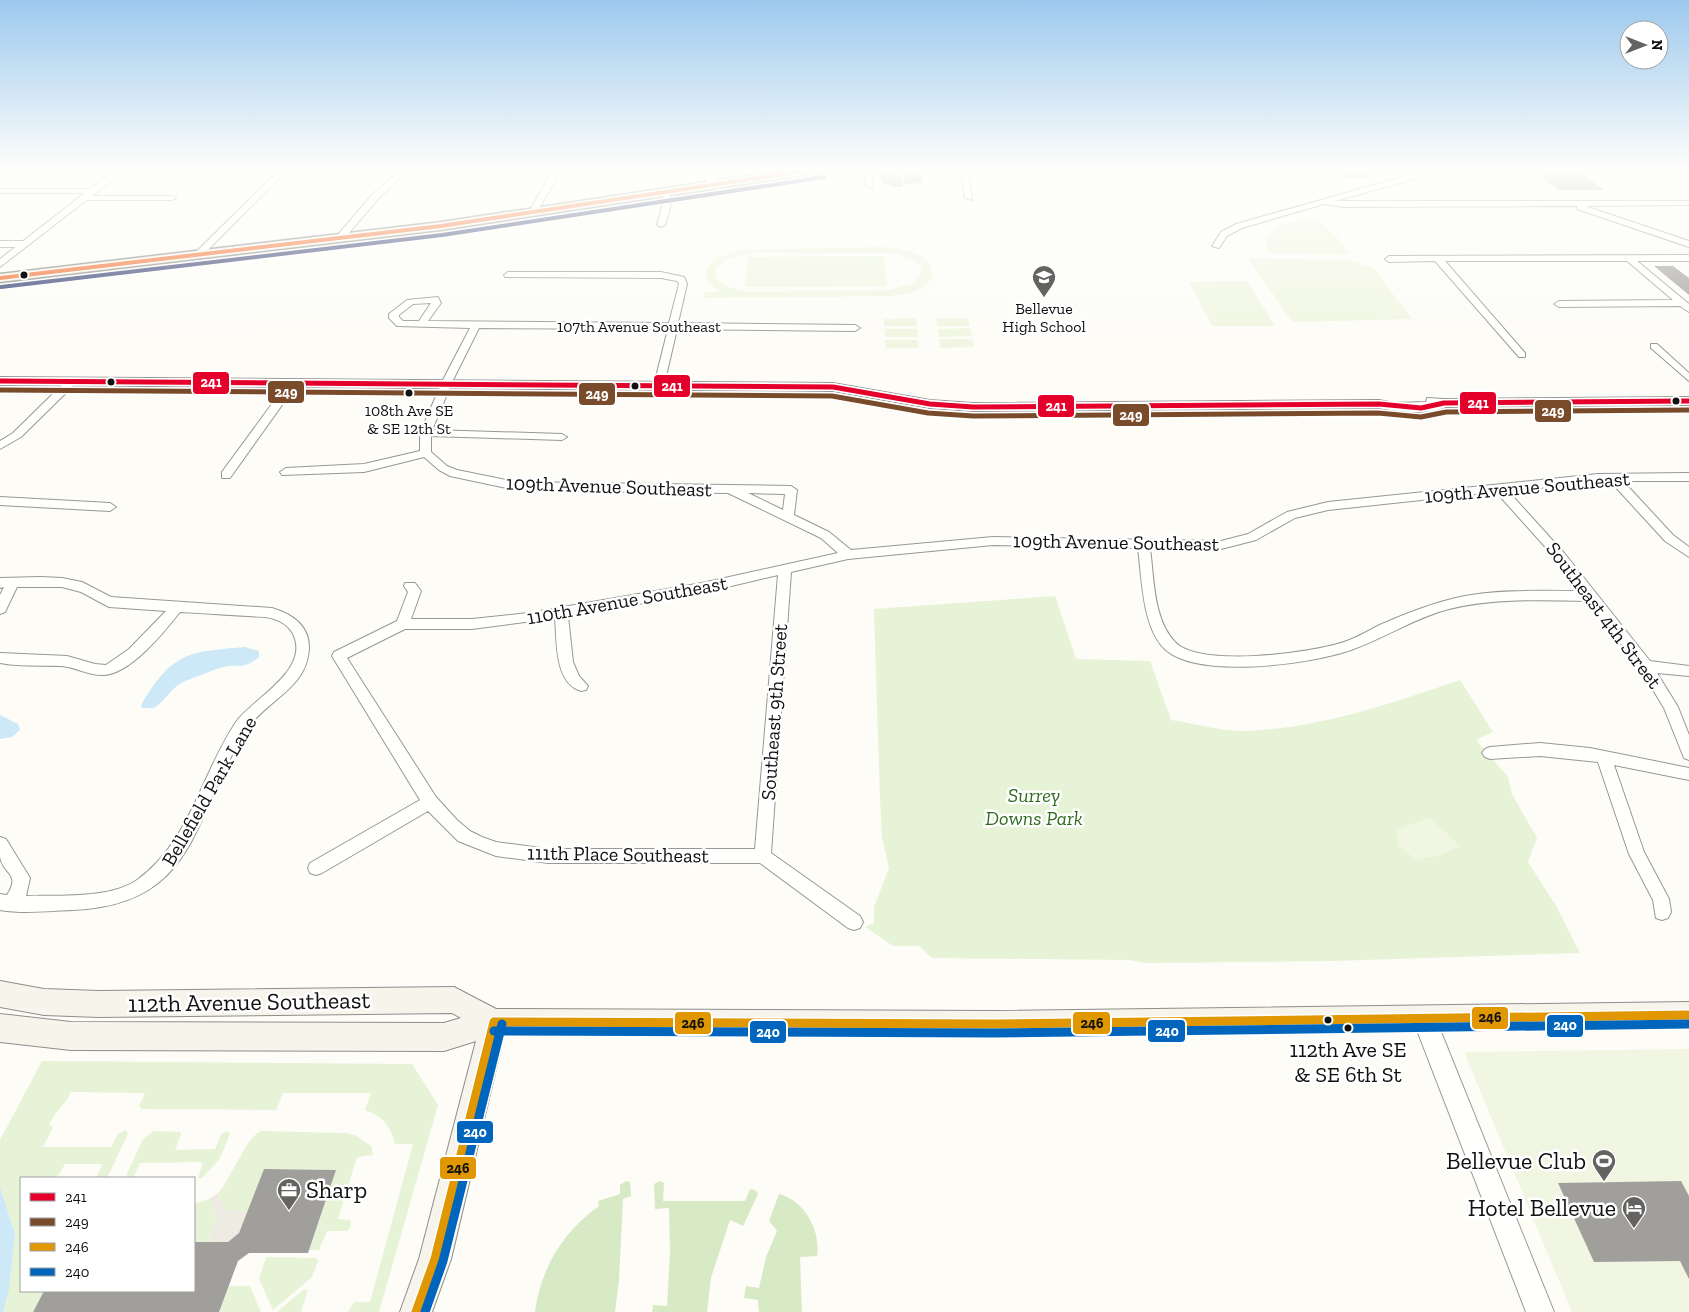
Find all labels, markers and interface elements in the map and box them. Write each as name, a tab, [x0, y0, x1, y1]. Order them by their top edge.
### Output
north arrow	[1619, 20, 1669, 70]
text: N	[1648, 40, 1665, 51]
school or university icon: Bellevue High School	[1031, 264, 1057, 298]
unlabelled marker	[19, 270, 29, 280]
place label: Bellevue High School	[1002, 299, 1086, 336]
street label: 107th Avenue Southeast	[557, 317, 721, 336]
line badge: 241	[192, 371, 230, 395]
text: 241	[200, 374, 222, 391]
line badge: 241	[653, 374, 691, 398]
unlabelled marker	[106, 377, 116, 387]
text: 241	[661, 378, 683, 395]
line badge: 249	[267, 380, 305, 404]
unlabelled marker	[630, 381, 640, 391]
line badge: 249	[578, 382, 616, 406]
text: 249	[275, 384, 298, 401]
text: 249	[586, 386, 609, 403]
marker: 108th Ave SE & SE 12th St	[404, 388, 414, 398]
line badge: 241	[1459, 391, 1497, 415]
line badge: 241	[1037, 394, 1075, 418]
text: 241	[1467, 395, 1489, 412]
unlabelled marker	[1671, 396, 1681, 406]
text: 241	[1045, 398, 1067, 415]
line badge: 249	[1534, 399, 1572, 423]
place label: 108th Ave SE & SE 12th St	[365, 401, 453, 438]
line badge: 249	[1112, 403, 1150, 427]
text: 249	[1542, 403, 1565, 420]
text: 249	[1120, 407, 1143, 424]
street label: 109th Avenue Southeast	[1423, 466, 1631, 508]
street label: 109th Avenue Southeast	[506, 470, 713, 502]
street label: 109th Avenue Southeast	[1013, 528, 1220, 556]
street label: Southeast 4th Street	[1541, 537, 1667, 693]
street label: 110th Avenue Southeast	[525, 570, 730, 629]
street label: Southeast 9th Street	[756, 622, 792, 801]
street label: Bellefield Park Lane	[156, 712, 262, 870]
park label: Surrey Downs Park	[985, 783, 1083, 830]
street label: 111th Place Southeast	[527, 840, 710, 868]
street label: 112th Avenue Southeast	[128, 985, 370, 1018]
line badge: 246	[1471, 1006, 1509, 1030]
text: 246	[1478, 1009, 1502, 1026]
line badge: 246	[674, 1011, 712, 1035]
line badge: 246	[1072, 1011, 1111, 1035]
line badge: 240	[1546, 1014, 1584, 1038]
text: 246	[681, 1015, 705, 1032]
text: 246	[1080, 1015, 1104, 1032]
unlabelled marker	[1323, 1015, 1333, 1025]
text: 240	[1553, 1017, 1577, 1034]
line badge: 240	[1147, 1019, 1186, 1043]
line badge: 240	[749, 1020, 787, 1044]
text: 240	[1155, 1023, 1179, 1040]
marker: 112th Ave SE & SE 6th St	[1343, 1023, 1353, 1033]
text: 240	[756, 1024, 780, 1041]
place label: 112th Ave SE & SE 6th St	[1290, 1036, 1406, 1088]
line badge: 240	[456, 1120, 494, 1144]
text: 240	[463, 1124, 487, 1141]
place label: Bellevue Club	[1446, 1146, 1586, 1175]
sports icon: Bellevue Club	[1591, 1148, 1617, 1182]
line badge: 246	[439, 1156, 477, 1180]
text: 246	[446, 1160, 470, 1177]
place label: Sharp	[306, 1175, 367, 1204]
legend	[20, 1177, 195, 1292]
office icon: Sharp	[276, 1177, 302, 1211]
text: 241	[65, 1188, 87, 1206]
place label: Hotel Bellevue	[1468, 1193, 1616, 1222]
hotel icon: Hotel Bellevue	[1621, 1195, 1647, 1229]
text: 249	[65, 1213, 89, 1231]
text: 246	[65, 1238, 89, 1256]
text: 240	[65, 1263, 89, 1281]

